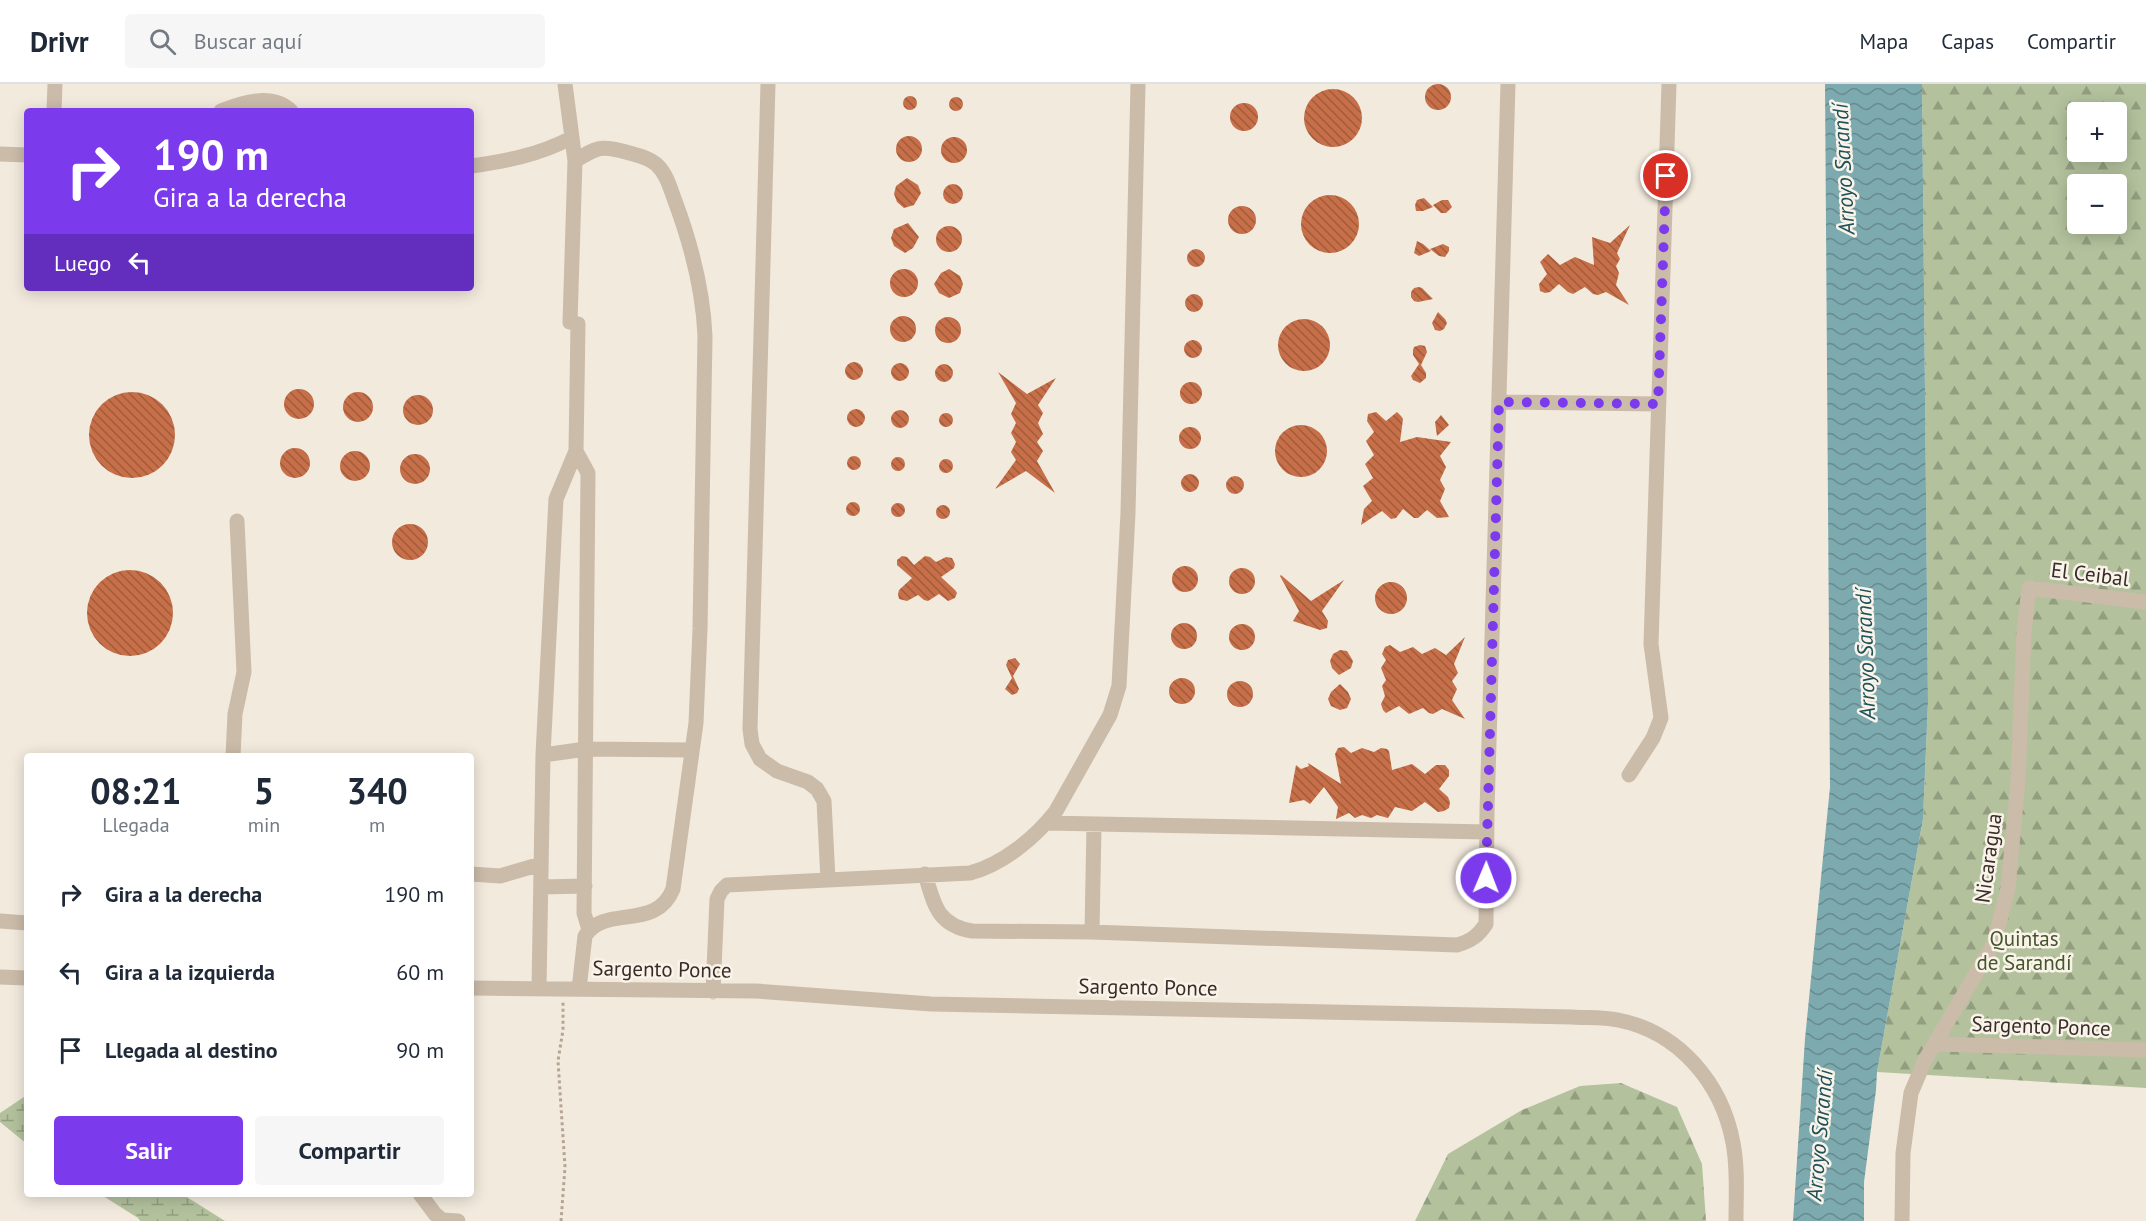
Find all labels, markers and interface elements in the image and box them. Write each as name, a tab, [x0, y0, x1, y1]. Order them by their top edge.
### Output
search box	[125, 14, 545, 68]
text: Drivr	[30, 23, 89, 60]
icon: search	[146, 25, 179, 58]
text: Buscar aquí	[194, 27, 302, 55]
text: Mapa	[1860, 28, 1908, 55]
text: Capas	[1941, 28, 1994, 55]
text: Compartir	[2027, 28, 2116, 55]
water label: Arroyo Sarandí	[1825, 100, 1860, 236]
map controls	[2067, 102, 2127, 234]
button: +	[2067, 102, 2127, 162]
text: 190 m	[153, 127, 269, 182]
icon: right	[54, 132, 132, 210]
pin	[1640, 150, 1691, 201]
icon: arrive	[1649, 159, 1682, 192]
button: −	[2067, 174, 2127, 234]
text: Gira a la derecha	[153, 180, 347, 214]
icon: left	[123, 246, 156, 279]
text: Luego	[54, 249, 111, 277]
street label: El Ceibal	[2049, 556, 2131, 592]
water label: Arroyo Sarandí	[1849, 586, 1881, 721]
text: 08:21	[90, 767, 182, 814]
text: 5	[254, 767, 274, 814]
text: 340	[347, 767, 408, 814]
street label: Nicaragua	[1968, 811, 2008, 905]
text: Llegada	[102, 812, 170, 838]
text: min	[248, 812, 280, 838]
text: m	[369, 812, 385, 838]
position arrow	[1454, 846, 1518, 910]
icon: right	[54, 878, 87, 911]
text: Gira a la derecha	[105, 880, 262, 908]
text: 190 m	[384, 880, 444, 908]
park label: Quintas de Sarandí	[1976, 925, 2072, 976]
street label: Sargento Ponce	[592, 954, 732, 984]
icon: left	[54, 956, 87, 989]
text: Gira a la izquierda	[105, 958, 275, 986]
text: 60 m	[396, 958, 444, 986]
street label: Sargento Ponce	[1078, 972, 1218, 1002]
street label: Sargento Ponce	[1971, 1010, 2111, 1042]
icon: arrive	[54, 1034, 87, 1067]
text: Llegada al destino	[105, 1036, 278, 1064]
text: 90 m	[396, 1036, 444, 1064]
water label: Arroyo Sarandí	[1799, 1066, 1839, 1203]
button: Salir	[54, 1116, 243, 1185]
button: Compartir	[255, 1116, 444, 1185]

